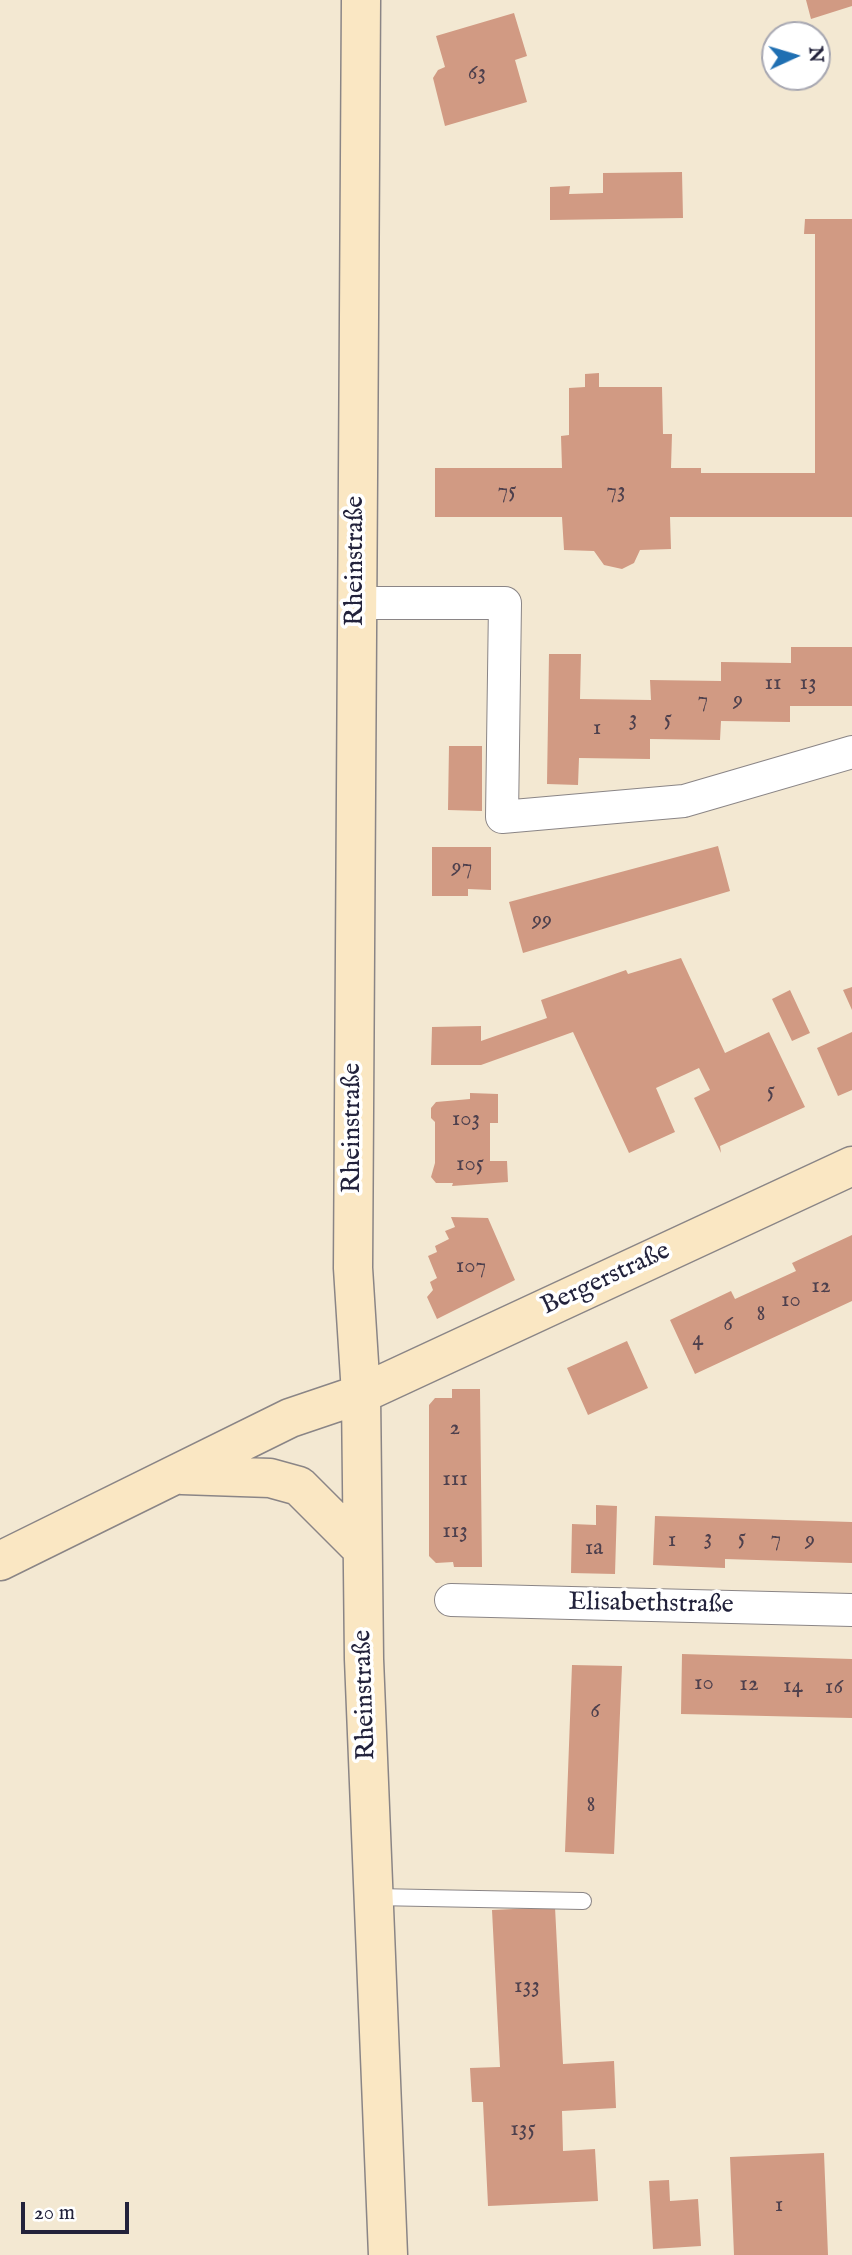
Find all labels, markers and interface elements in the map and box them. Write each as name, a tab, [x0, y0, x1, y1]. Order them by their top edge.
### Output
north arrow	[761, 21, 831, 91]
text: N	[802, 46, 827, 64]
house number: 63	[468, 60, 486, 88]
house number: 75	[497, 478, 517, 506]
house number: 73	[606, 478, 626, 506]
street label: Rheinstraße	[341, 496, 373, 626]
house number: 11	[764, 670, 782, 698]
house number: 13	[799, 670, 817, 698]
house number: 7	[698, 687, 708, 715]
house number: 9	[733, 687, 743, 715]
house number: 3	[629, 706, 637, 734]
house number: 5	[664, 706, 672, 734]
house number: 1	[593, 715, 601, 743]
house number: 97	[452, 854, 472, 882]
house number: 99	[532, 907, 552, 935]
street label: Rheinstraße	[338, 1063, 370, 1193]
house number: 5	[767, 1078, 775, 1106]
house number: 103	[452, 1106, 480, 1134]
house number: 105	[456, 1151, 484, 1179]
street label: Bergerstraße	[537, 1237, 675, 1323]
house number: 107	[456, 1253, 486, 1281]
house number: 12	[811, 1273, 831, 1301]
house number: 10	[781, 1287, 801, 1315]
house number: 8	[756, 1301, 766, 1329]
house number: 6	[723, 1311, 733, 1339]
house number: 4	[692, 1326, 704, 1354]
house number: 2	[450, 1415, 460, 1443]
house number: 111	[442, 1466, 468, 1494]
house number: 113	[442, 1518, 468, 1546]
house number: 3	[704, 1525, 712, 1553]
house number: 5	[738, 1525, 746, 1553]
house number: 7	[771, 1526, 781, 1554]
house number: 1	[668, 1527, 676, 1555]
house number: 9	[805, 1527, 815, 1555]
house number: 1a	[585, 1535, 603, 1563]
street label: Elisabethstraße	[568, 1588, 734, 1622]
street label: Rheinstraße	[348, 1629, 384, 1761]
house number: 10	[694, 1670, 714, 1698]
house number: 12	[739, 1671, 759, 1699]
house number: 14	[783, 1673, 803, 1701]
house number: 16	[825, 1674, 843, 1702]
house number: 6	[590, 1698, 600, 1726]
house number: 8	[586, 1792, 596, 1820]
house number: 133	[514, 1973, 540, 2001]
house number: 135	[510, 2116, 536, 2144]
scale bar	[24, 2188, 133, 2232]
house number: 1	[775, 2192, 783, 2220]
text: 20 m	[34, 2200, 75, 2227]

